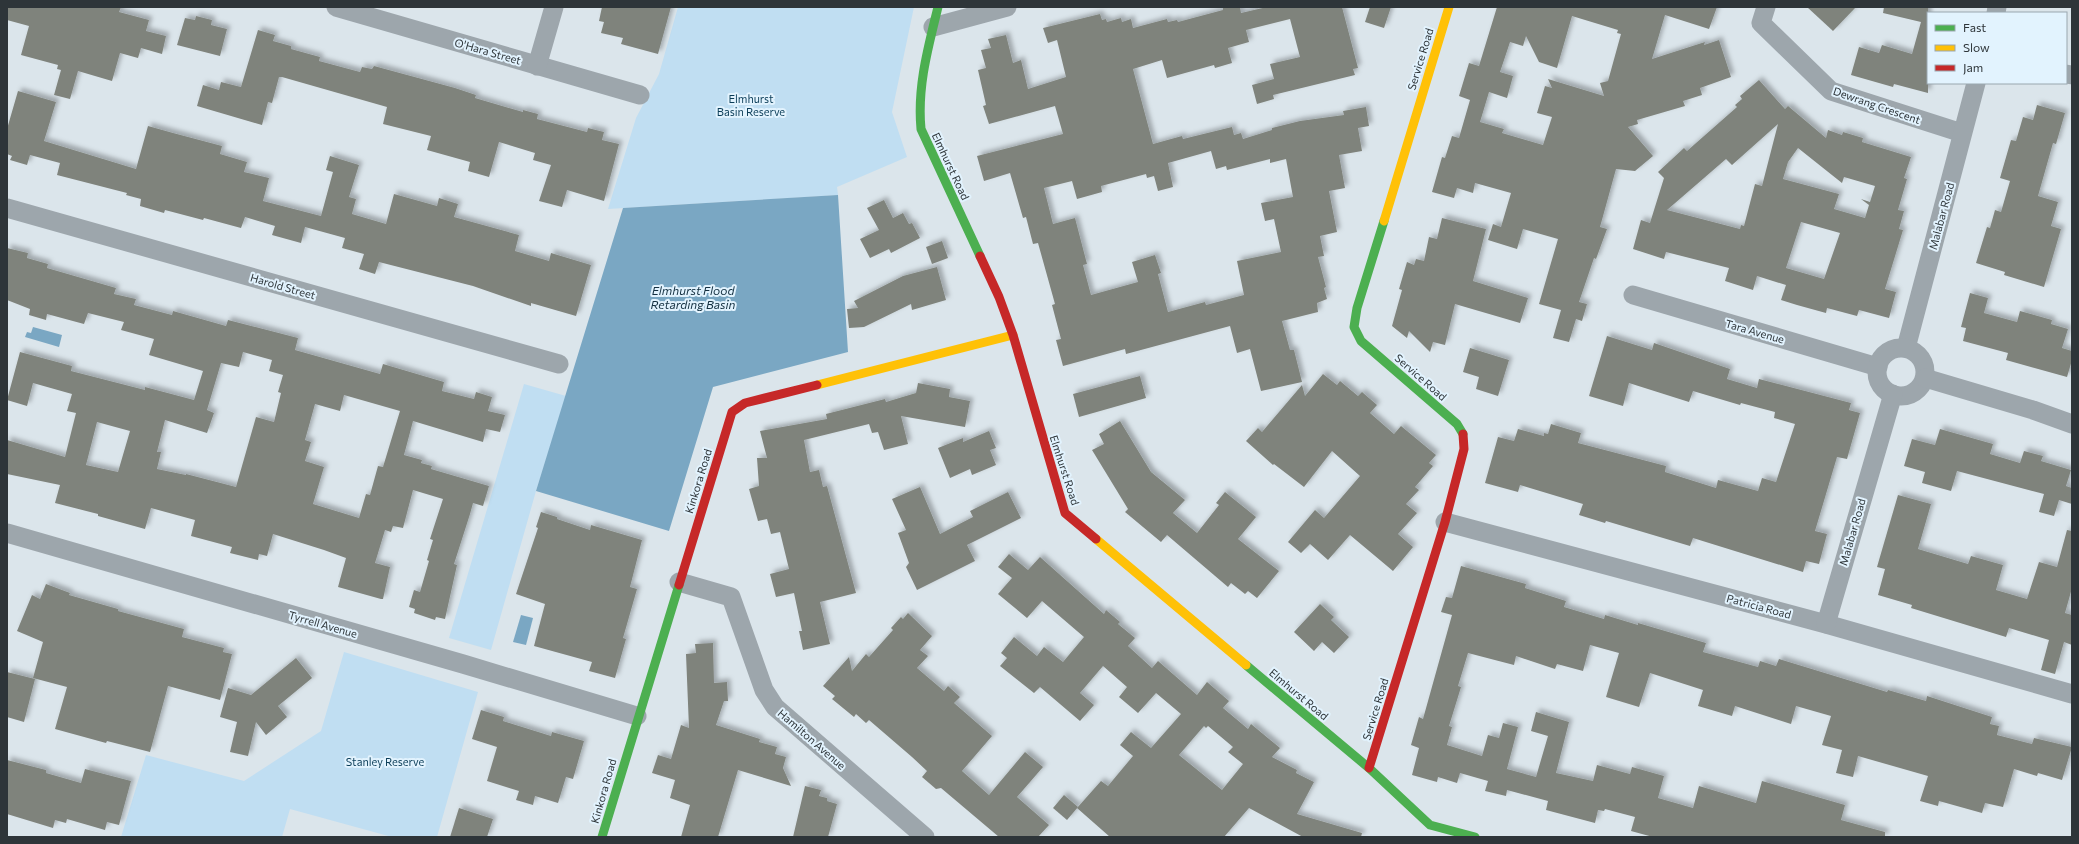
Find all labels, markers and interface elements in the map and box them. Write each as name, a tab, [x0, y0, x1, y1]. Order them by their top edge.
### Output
legend	[1927, 12, 2067, 84]
text: Fast	[1963, 20, 1986, 34]
street label: Service Road	[1404, 26, 1436, 92]
street label: O'Hara Street	[453, 35, 523, 67]
text: Slow	[1963, 40, 1990, 54]
text: Jam	[1963, 60, 1983, 75]
street label: Dewrang Crescent	[1832, 84, 1923, 126]
park label: Elmhurst Basin Reserve	[717, 92, 785, 118]
street label: Elmhurst Road	[930, 130, 972, 202]
street label: Malabar Road	[1926, 181, 1956, 251]
street label: Harold Street	[249, 271, 318, 302]
water label: Elmhurst Flood Retarding Basin	[651, 283, 736, 311]
street label: Tara Avenue	[1724, 316, 1786, 346]
street label: Service Road	[1393, 351, 1449, 403]
street label: Elmhurst Road	[1048, 433, 1082, 507]
street label: Kinkora Road	[682, 447, 714, 515]
street label: Malabar Road	[1836, 497, 1868, 567]
street label: Patricia Road	[1725, 591, 1793, 621]
street label: Tyrrell Avenue	[287, 608, 359, 640]
street label: Elmhurst Road	[1267, 666, 1331, 722]
street label: Service Road	[1359, 676, 1391, 742]
street label: Hamilton Avenue	[776, 706, 849, 772]
park label: Stanley Reserve	[346, 755, 424, 768]
street label: Kinkora Road	[588, 757, 618, 825]

